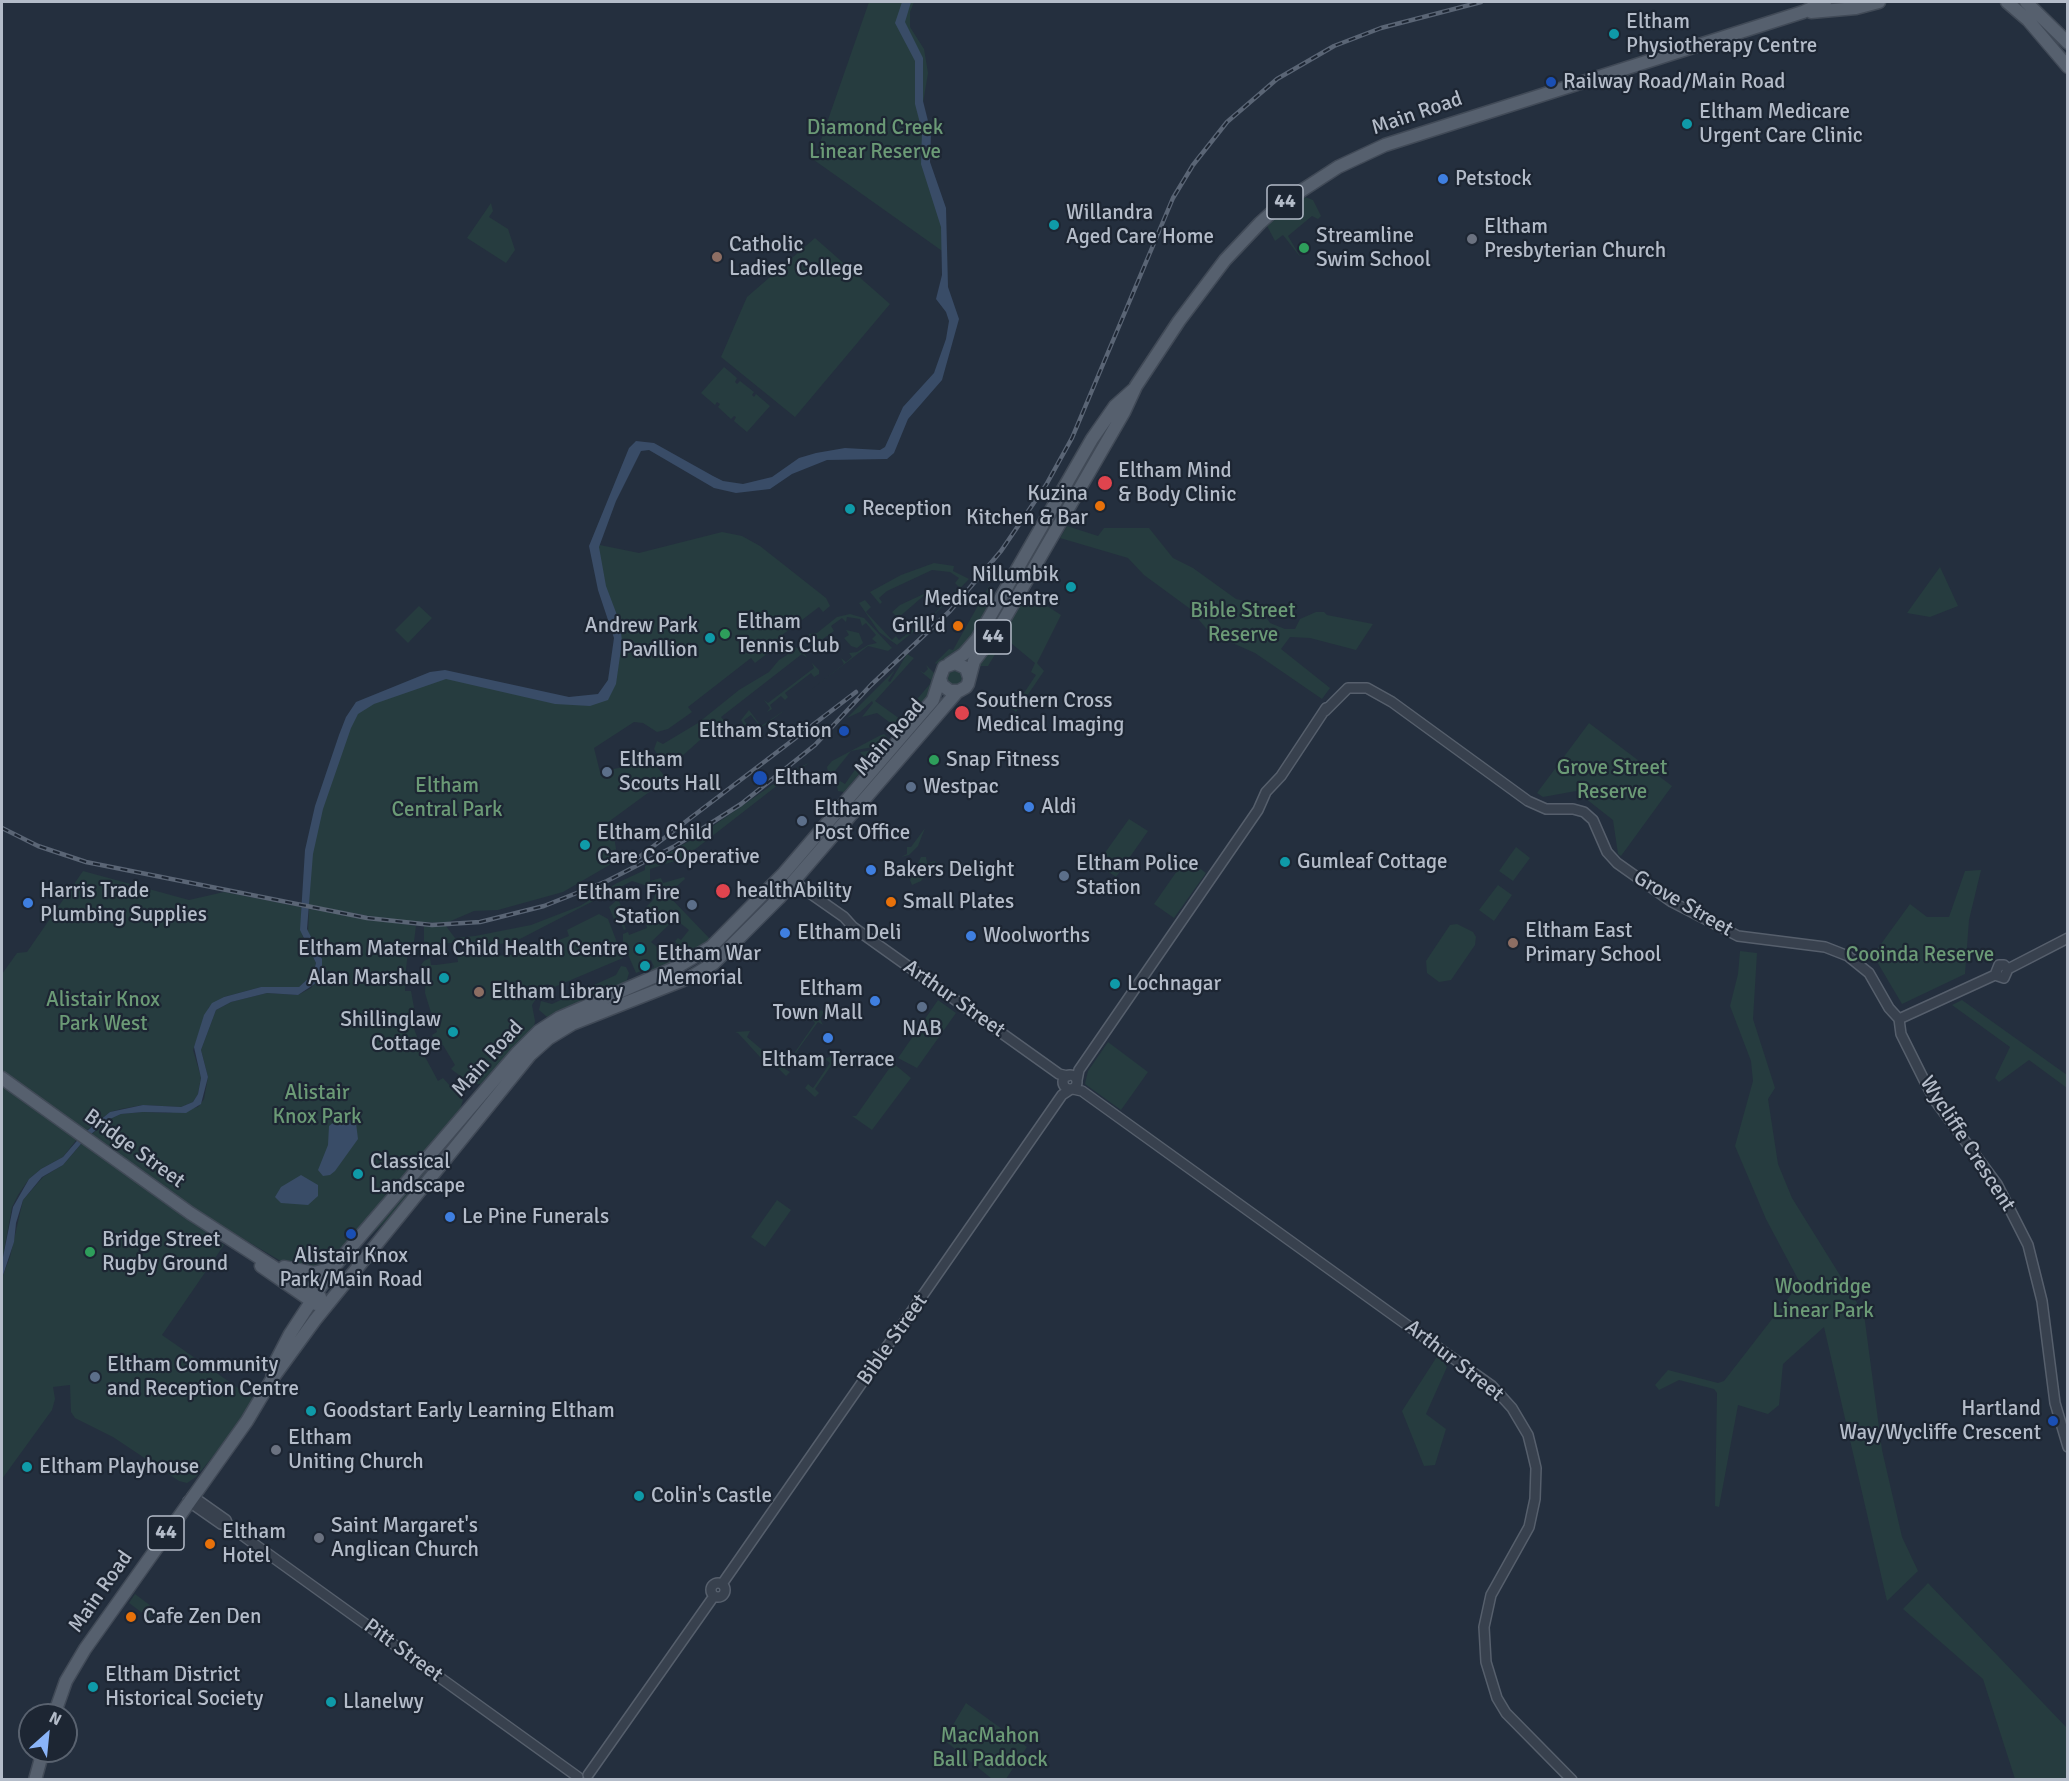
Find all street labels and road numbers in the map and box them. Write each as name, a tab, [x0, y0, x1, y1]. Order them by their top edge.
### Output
street label: Main Road	[1368, 87, 1466, 141]
road number: 44	[1267, 185, 1303, 219]
road number: 44	[975, 620, 1011, 654]
street label: Main Road	[850, 694, 930, 782]
street label: Grove Street	[1629, 865, 1737, 943]
street label: Arthur Street	[898, 955, 1010, 1043]
street label: Main Road	[447, 1016, 529, 1102]
street label: Wycliffe Crescent	[1914, 1072, 2020, 1216]
street label: Bridge Street	[79, 1104, 189, 1194]
street label: Bible Street	[852, 1290, 934, 1390]
street label: Arthur Street	[1400, 1315, 1508, 1407]
road number: 44	[148, 1516, 184, 1550]
street label: Main Road	[64, 1546, 138, 1638]
street label: Pitt Street	[359, 1614, 447, 1688]

